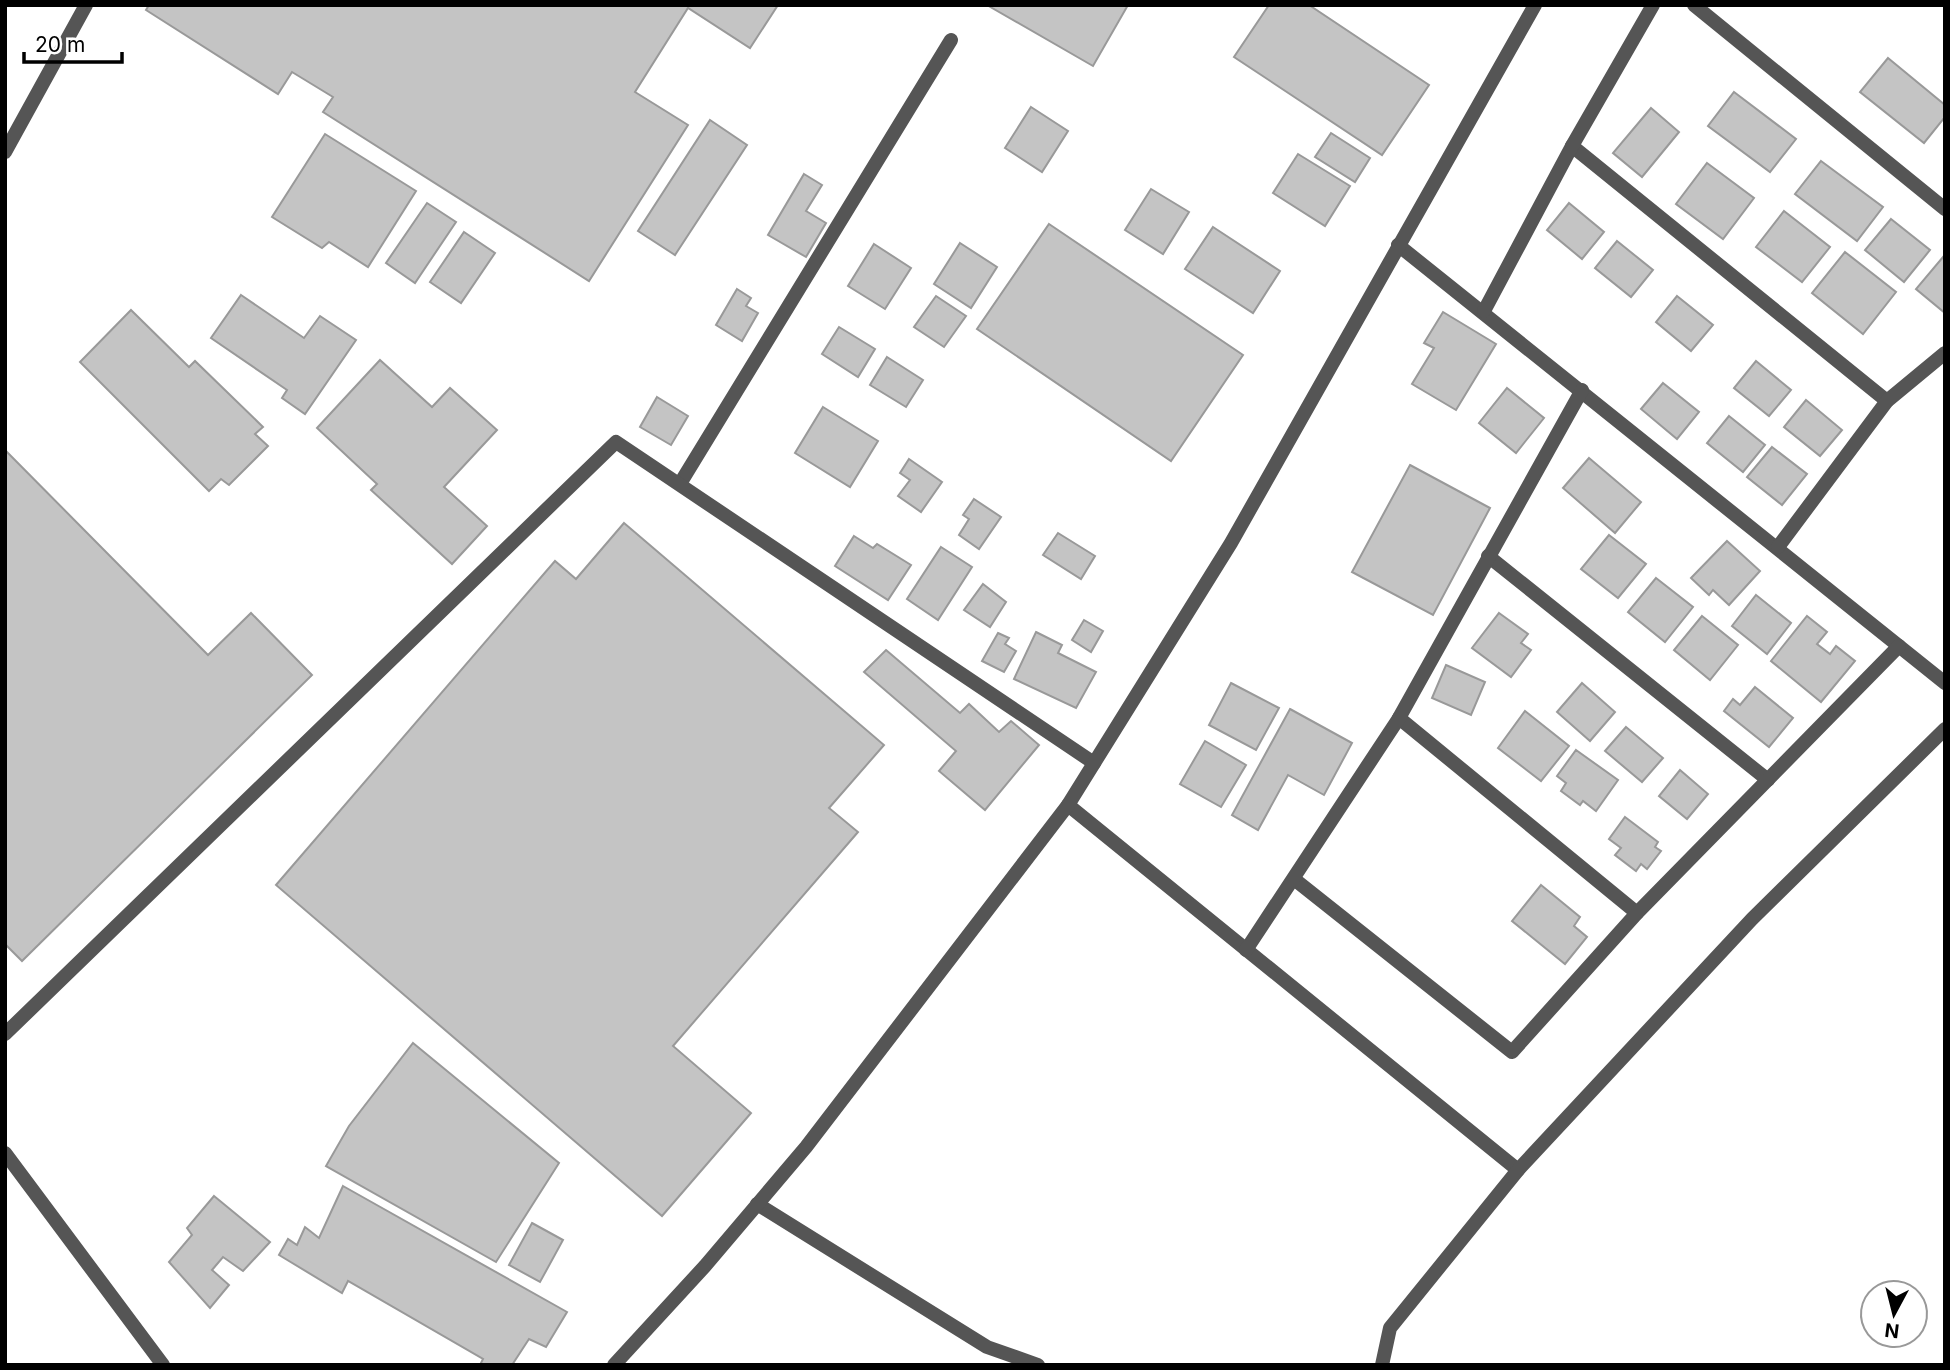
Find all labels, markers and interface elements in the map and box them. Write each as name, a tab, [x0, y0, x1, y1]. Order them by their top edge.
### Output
scale bar	[24, 21, 122, 65]
text: 20 m	[35, 32, 85, 57]
north arrow	[1859, 1279, 1929, 1349]
text: N	[1883, 1318, 1901, 1343]

